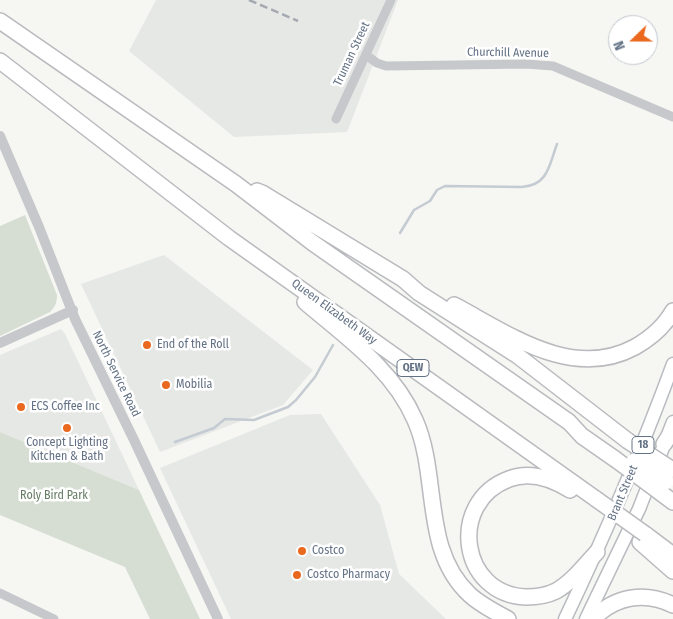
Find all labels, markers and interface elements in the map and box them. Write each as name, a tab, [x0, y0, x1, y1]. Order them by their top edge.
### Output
north arrow	[608, 15, 658, 65]
street label: Truman Street	[331, 19, 373, 89]
text: N	[610, 38, 629, 53]
street label: Churchill Avenue	[467, 45, 549, 61]
street label: Queen Elizabeth Way	[288, 276, 380, 348]
street label: North Service Road	[89, 329, 143, 419]
place label: End of the Roll	[157, 338, 229, 352]
marker: End of the Roll	[141, 339, 153, 351]
road number: QEW	[397, 359, 429, 376]
place label: Mobilia	[176, 378, 212, 392]
marker: Mobilia	[160, 379, 172, 391]
place label: ECS Coffee Inc	[31, 400, 100, 414]
marker: ECS Coffee Inc	[15, 401, 27, 413]
marker: Concept Lighting Kitchen & Bath	[61, 422, 73, 434]
place label: Concept Lighting Kitchen & Bath	[26, 436, 108, 464]
road number: 18	[632, 436, 654, 454]
street label: Brant Street	[605, 463, 641, 523]
park label: Roly Bird Park	[20, 489, 88, 503]
place label: Costco	[312, 544, 344, 558]
marker: Costco	[296, 545, 308, 557]
place label: Costco Pharmacy	[307, 568, 390, 582]
marker: Costco Pharmacy	[291, 569, 303, 581]

